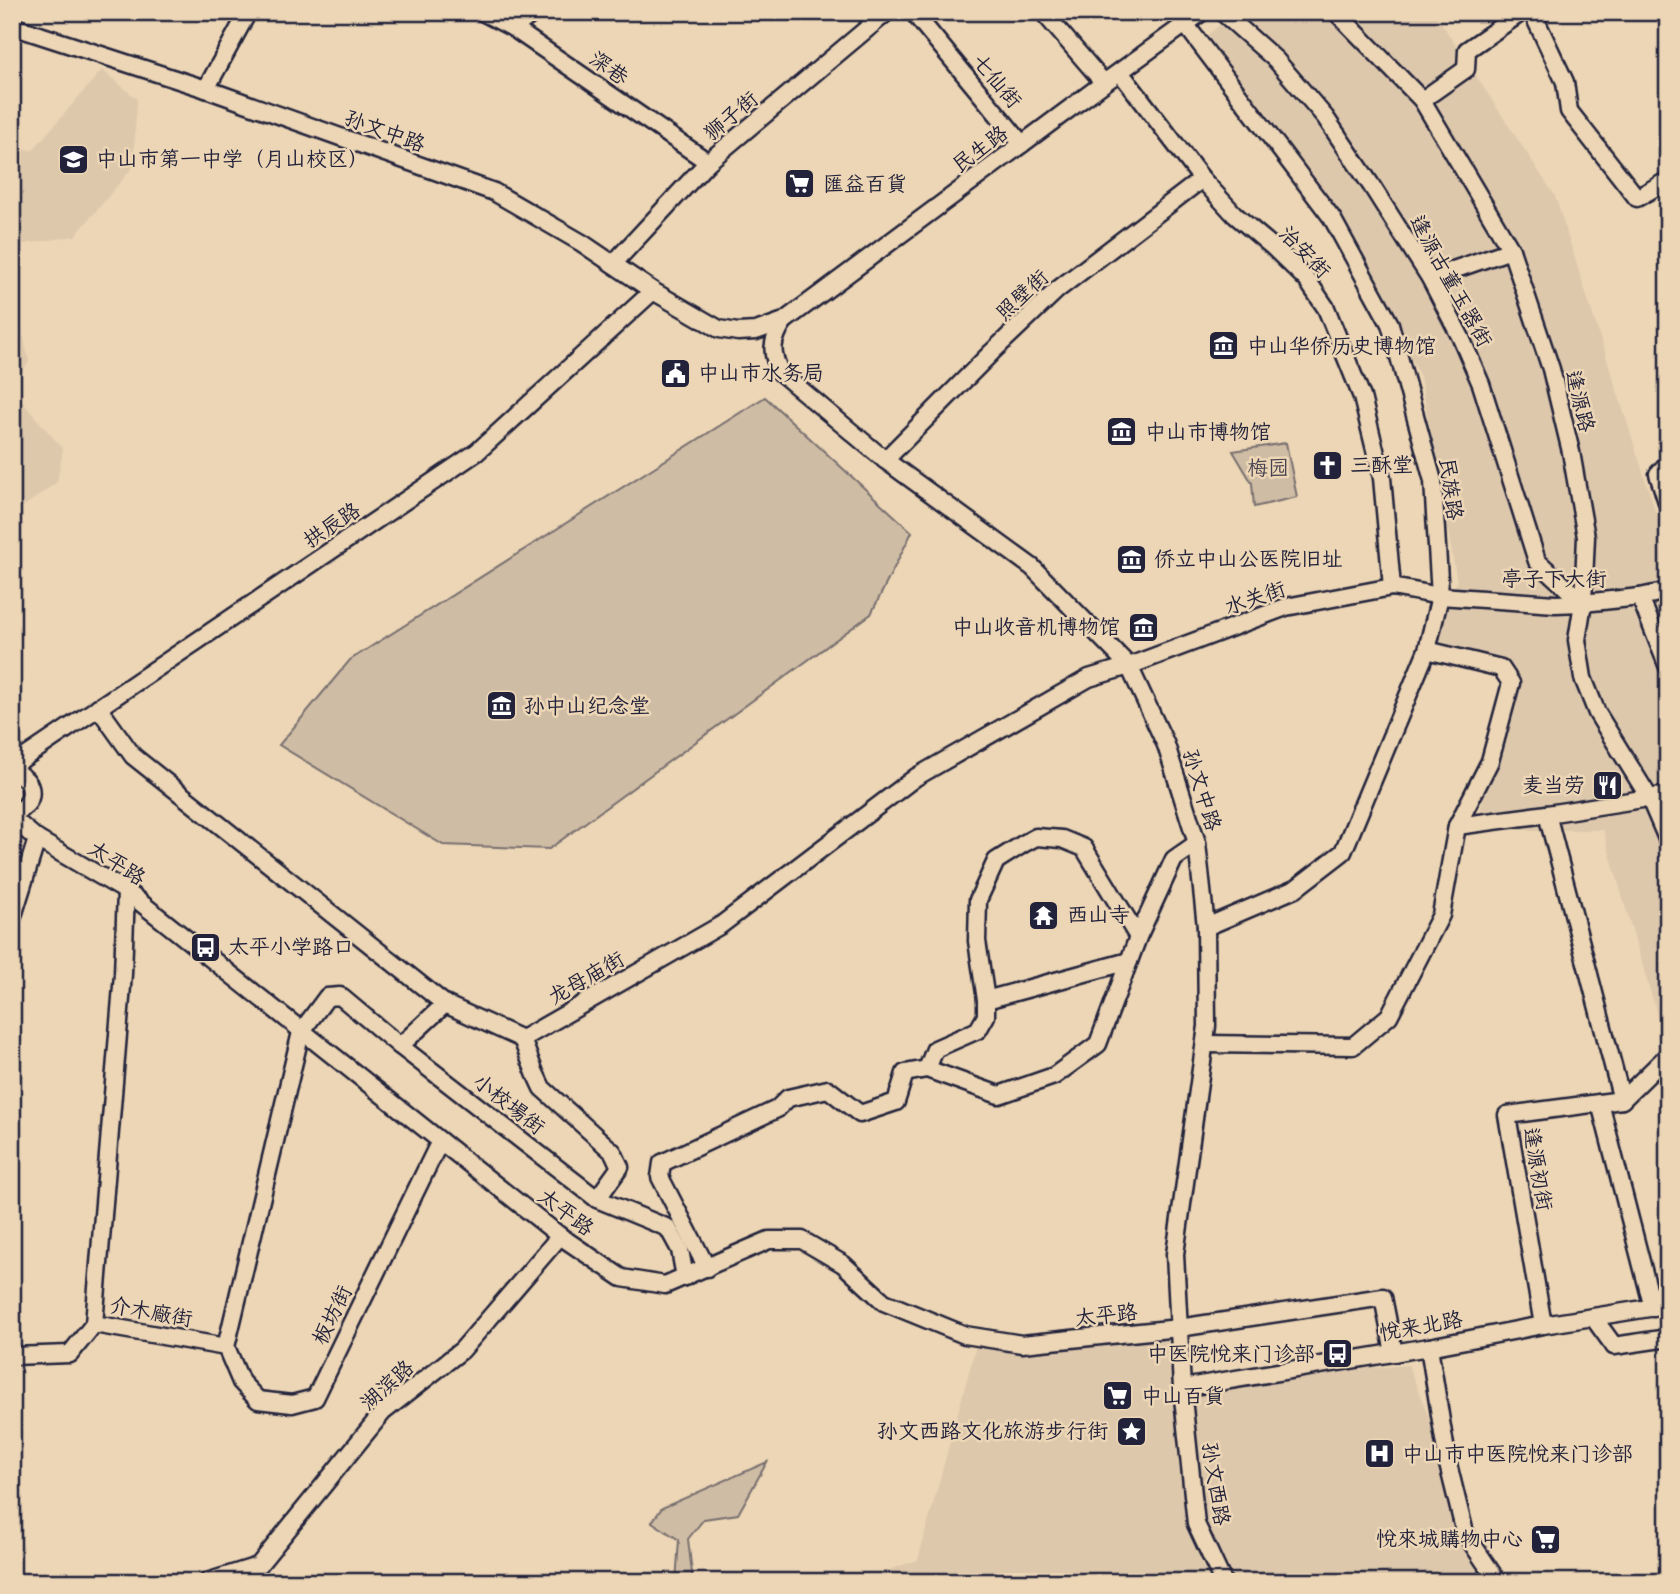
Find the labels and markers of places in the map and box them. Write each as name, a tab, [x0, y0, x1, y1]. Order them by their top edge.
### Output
place label: 中山市第一中学（月山校区）	[96, 140, 369, 178]
school or university icon: 中山市第一中学（月山校区）	[56, 142, 90, 176]
place label: 匯益百貨	[823, 165, 907, 203]
supermarket icon: 匯益百貨	[783, 167, 817, 201]
place label: 中山华侨历史博物馆	[1247, 327, 1436, 365]
museum icon: 中山华侨历史博物馆	[1207, 329, 1241, 363]
place label: 中山市水务局	[698, 354, 824, 392]
public building icon: 中山市水务局	[658, 356, 692, 390]
place label: 中山市博物馆	[1145, 413, 1271, 451]
museum icon: 中山市博物馆	[1105, 415, 1139, 449]
place label: 三酥堂	[1350, 446, 1413, 484]
church icon: 三酥堂	[1310, 448, 1344, 482]
place label: 侨立中山公医院旧址	[1154, 540, 1343, 578]
museum icon: 侨立中山公医院旧址	[1114, 542, 1148, 576]
place label: 中山收音机博物馆	[952, 608, 1120, 646]
museum icon: 中山收音机博物馆	[1126, 610, 1160, 644]
place label: 孙中山纪念堂	[524, 687, 650, 725]
museum icon: 孙中山纪念堂	[484, 689, 518, 723]
place label: 麦当劳	[1522, 766, 1585, 804]
restaurant icon: 麦当劳	[1591, 768, 1625, 802]
place label: 西山寺	[1067, 896, 1130, 934]
temple icon: 西山寺	[1027, 898, 1061, 932]
place label: 太平小学路口	[228, 928, 354, 966]
bus stop icon: 太平小学路口	[188, 930, 222, 964]
place label: 中医院悦来门诊部	[1147, 1335, 1315, 1373]
bus stop icon: 中医院悦来门诊部	[1321, 1337, 1355, 1371]
place label: 中山百貨	[1141, 1377, 1225, 1415]
supermarket icon: 中山百貨	[1101, 1379, 1135, 1413]
place label: 孙文西路文化旅游步行街	[877, 1412, 1108, 1450]
place icon: 孙文西路文化旅游步行街	[1114, 1414, 1148, 1448]
place label: 中山市中医院悦来门诊部	[1402, 1435, 1633, 1473]
hospital icon: 中山市中医院悦来门诊部	[1362, 1437, 1396, 1471]
place label: 悅來城購物中心	[1376, 1520, 1523, 1558]
supermarket icon: 悅來城購物中心	[1529, 1522, 1563, 1556]

